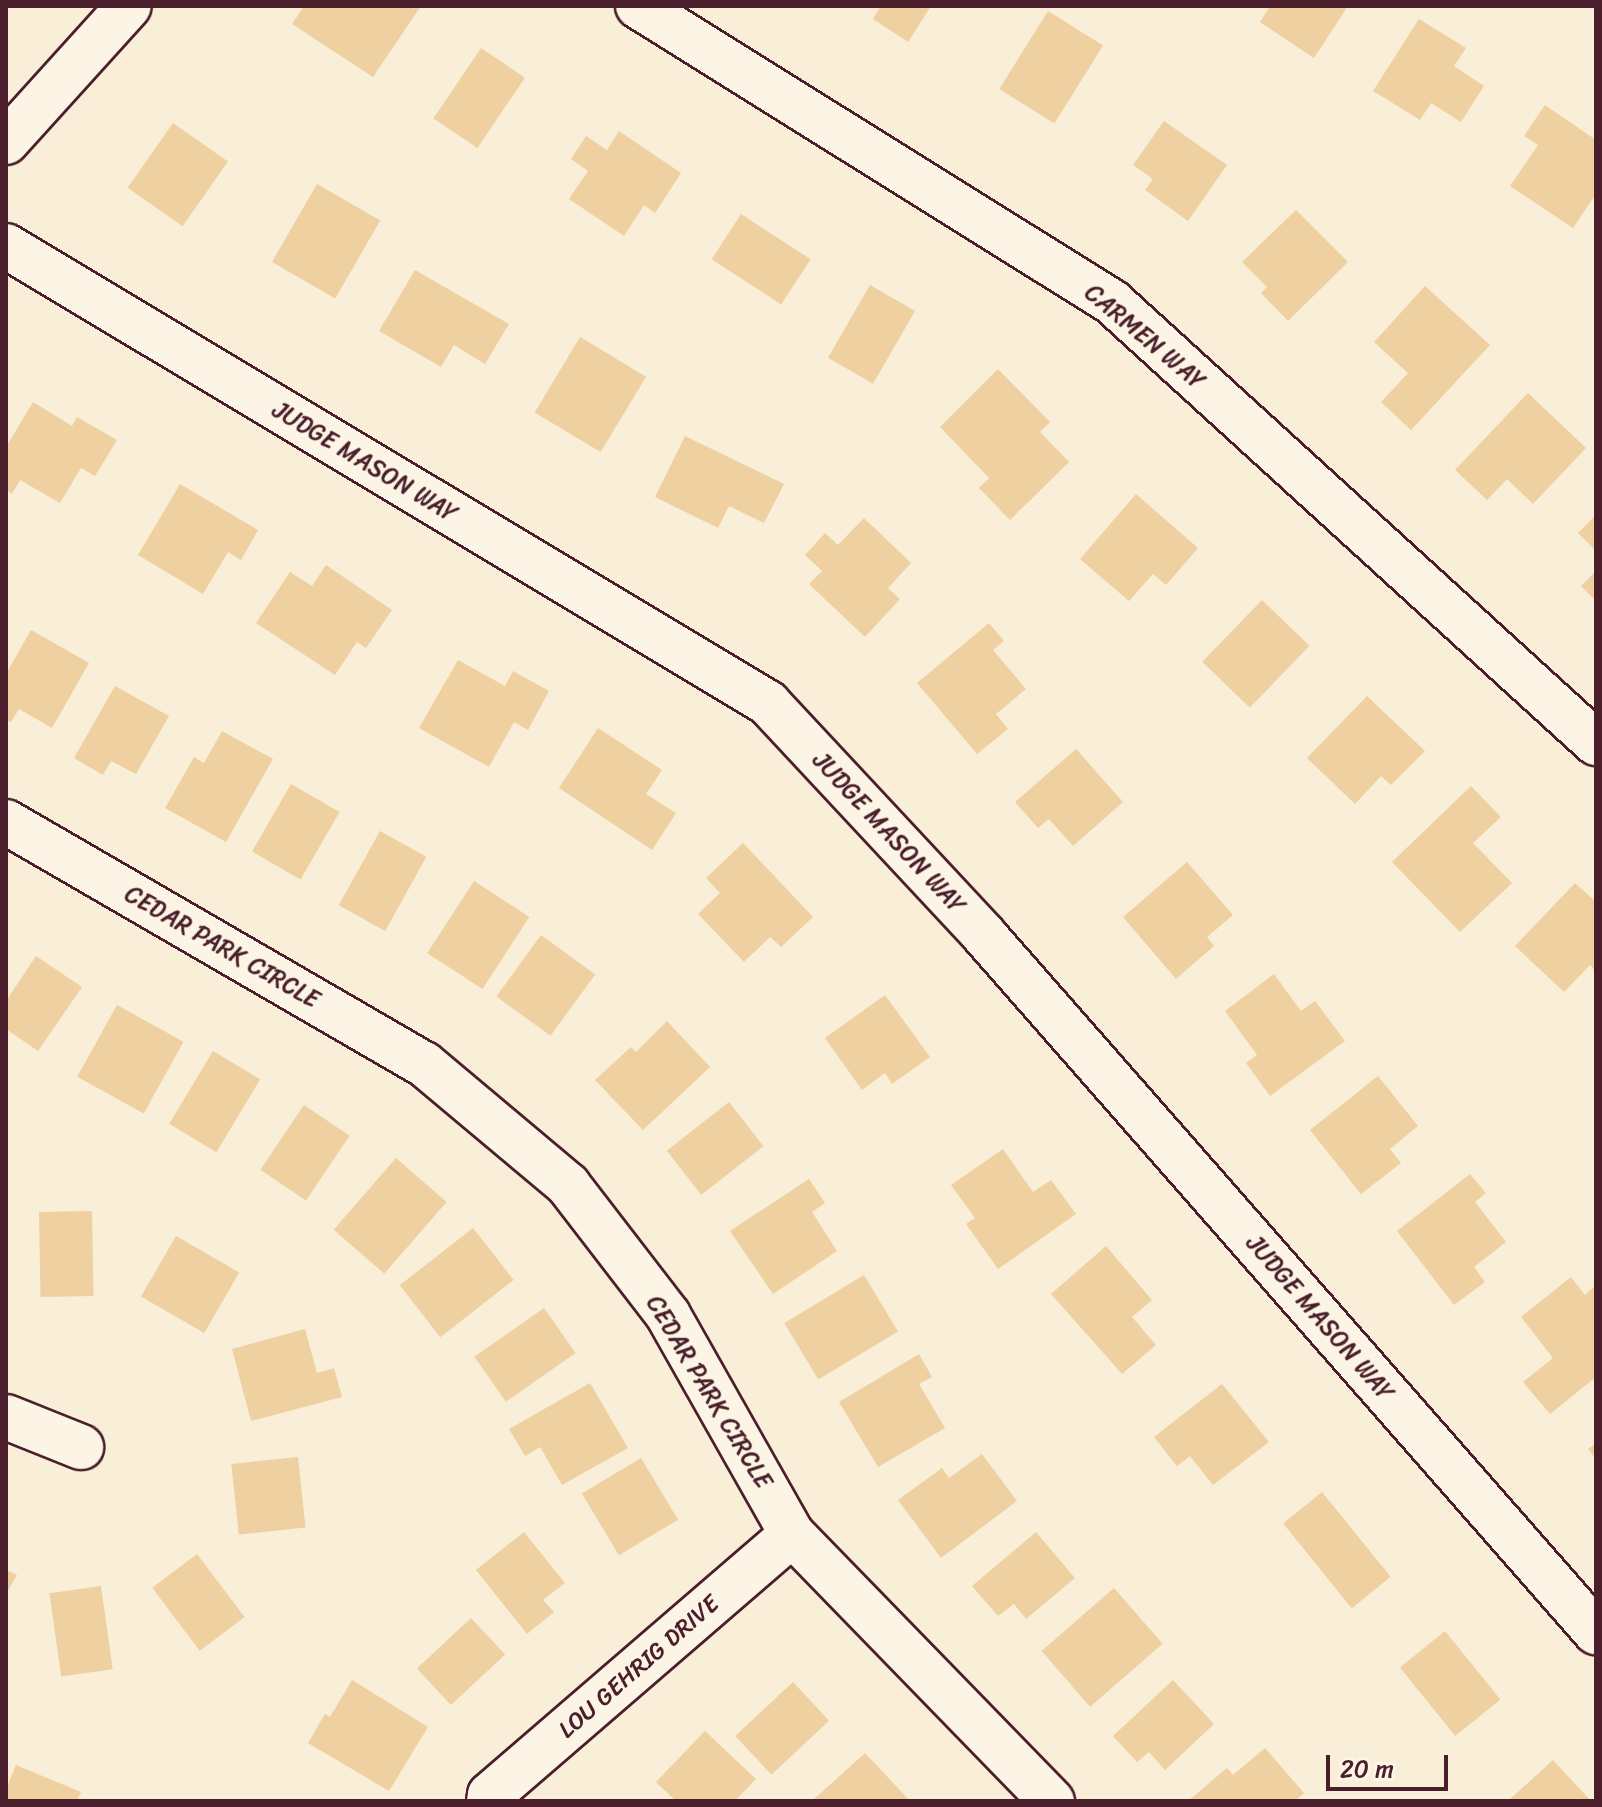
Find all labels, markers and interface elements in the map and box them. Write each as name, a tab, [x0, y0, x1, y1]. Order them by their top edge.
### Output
street label: CARMEN WAY	[1080, 279, 1210, 395]
street label: JUDGE MASON WAY	[267, 395, 463, 529]
street label: JUDGE MASON WAY	[807, 746, 971, 920]
street label: CEDAR PARK CIRCLE	[120, 880, 324, 1014]
street label: JUDGE MASON WAY	[1240, 1229, 1400, 1407]
street label: CEDAR PARK CIRCLE	[640, 1290, 778, 1494]
street label: LOU GEHRIG DRIVE	[553, 1590, 725, 1744]
scale bar	[1330, 1739, 1452, 1789]
text: 20 m	[1340, 1748, 1394, 1790]

